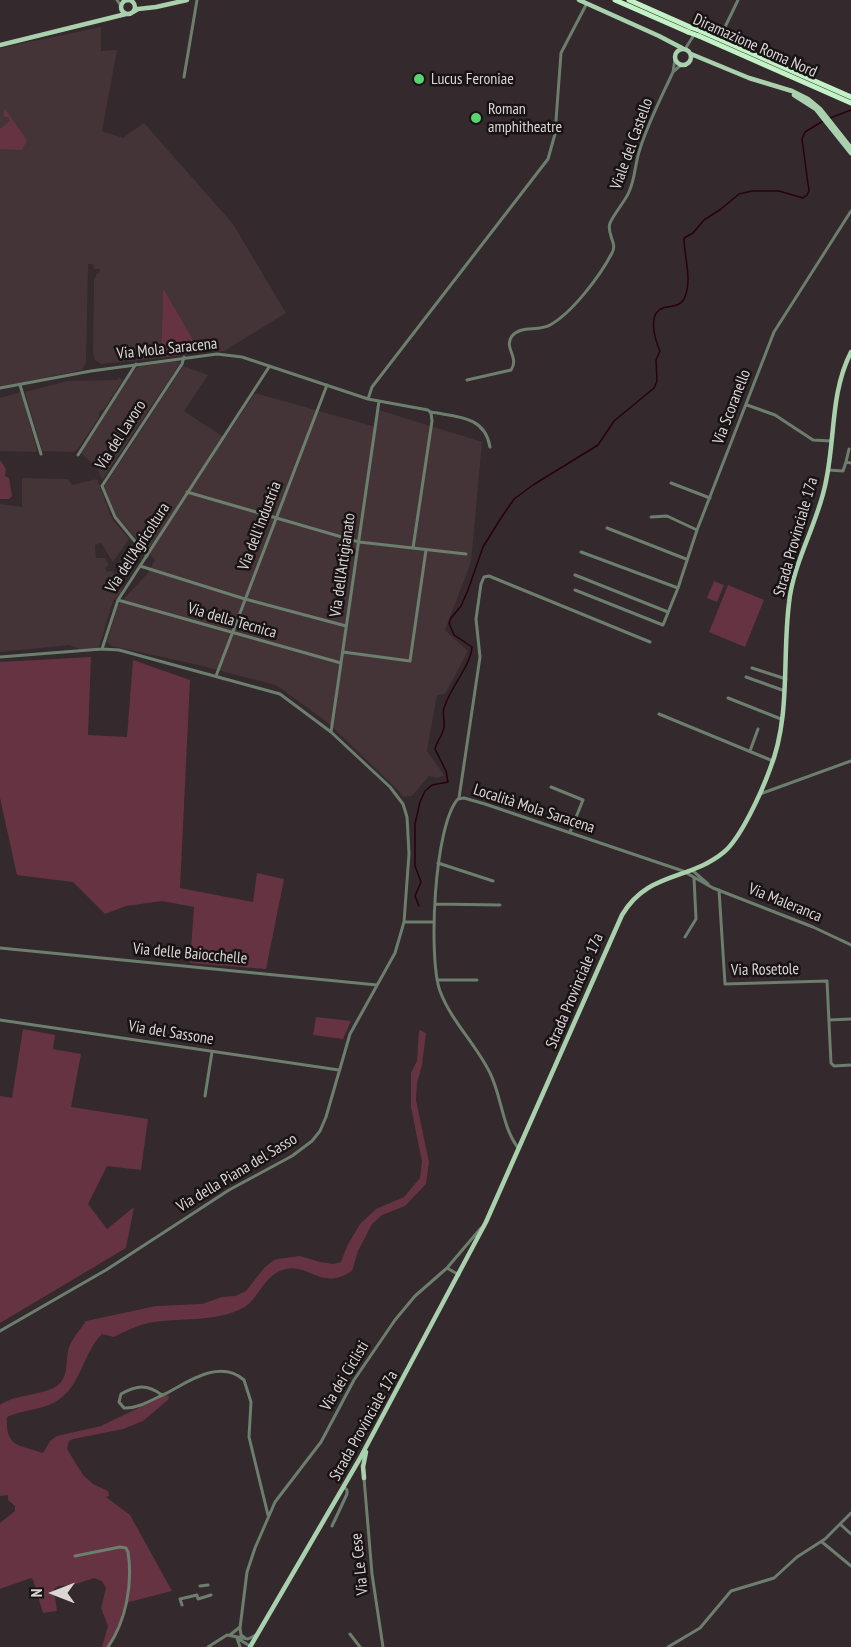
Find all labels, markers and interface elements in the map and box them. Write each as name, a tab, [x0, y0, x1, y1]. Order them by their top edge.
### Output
street label: Diramazione Roma Nord	[690, 10, 820, 82]
place label: Lucus Feroniae	[431, 69, 514, 89]
marker: Lucus Feroniae	[412, 72, 426, 86]
street label: Viale del Castello	[607, 96, 657, 192]
place label: Roman amphitheatre	[488, 99, 562, 137]
marker: Roman amphitheatre	[469, 111, 483, 125]
street label: Via Mola Saracena	[116, 334, 218, 364]
street label: Via Scoranello	[709, 367, 755, 447]
street label: Via del Lavoro	[92, 397, 150, 473]
street label: Strada Provinciale 17a	[770, 475, 822, 599]
street label: Via dell'Industria	[234, 479, 286, 573]
street label: Via dell'Agricoltura	[102, 499, 174, 597]
street label: Via dell'Artigianato	[326, 512, 360, 618]
street label: Via della Tecnica	[185, 599, 279, 643]
street label: Località Mola Saracena	[471, 780, 597, 838]
street label: Via Maleranca	[745, 880, 825, 926]
street label: Strada Provinciale 17a	[542, 931, 608, 1051]
street label: Via delle Baiocchelle	[132, 939, 248, 969]
street label: Via Rosetole	[731, 960, 799, 980]
street label: Via del Sassone	[127, 1017, 215, 1049]
street label: Via della Piana del Sasso	[173, 1129, 301, 1217]
street label: Via dei Ciclisti	[317, 1338, 373, 1414]
street label: Strada Provinciale 17a	[326, 1367, 402, 1485]
street label: Via Le Cese	[347, 1532, 373, 1596]
north arrow	[24, 1563, 84, 1623]
text: N	[26, 1589, 46, 1597]

